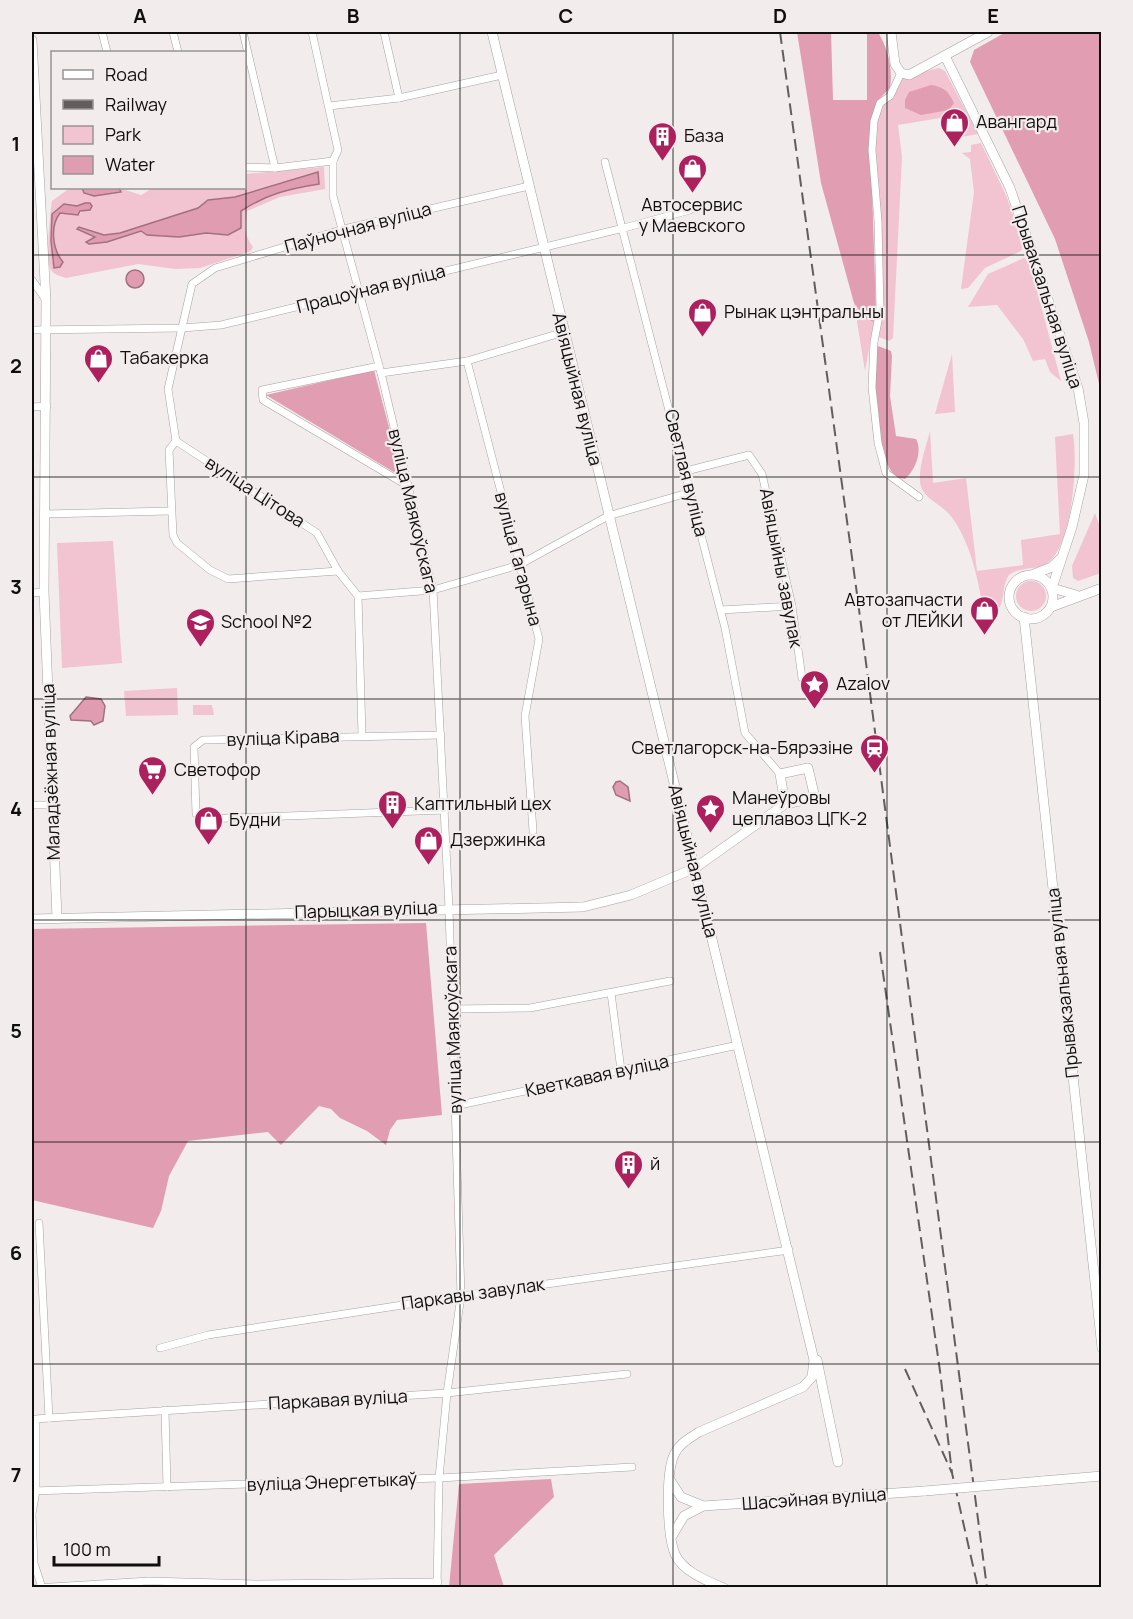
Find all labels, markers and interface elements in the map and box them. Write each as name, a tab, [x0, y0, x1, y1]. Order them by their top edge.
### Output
text: A	[133, 2, 147, 29]
text: B	[347, 2, 360, 29]
text: C	[559, 2, 573, 29]
text: D	[773, 2, 787, 29]
text: E	[987, 2, 999, 29]
legend	[51, 51, 246, 189]
text: Road	[105, 62, 148, 86]
text: Railway	[105, 92, 167, 116]
shop icon: Авангард	[939, 106, 971, 148]
place label: Авангард	[976, 109, 1057, 133]
building icon: База	[647, 120, 679, 162]
text: Park	[105, 122, 142, 146]
place label: База	[684, 123, 724, 147]
text: 1	[12, 130, 20, 157]
text: Water	[105, 152, 155, 176]
shop icon: Автосервис у Маевского	[676, 152, 708, 194]
place label: Автосервис у Маевского	[639, 192, 745, 237]
street label: Паўночная вуліца	[282, 196, 434, 258]
street label: Прывакзальная вуліца	[1007, 202, 1089, 391]
street label: Працоўная вуліца	[294, 258, 448, 318]
shop icon: Рынак цэнтральны	[687, 296, 719, 338]
place label: Рынак цэнтральны	[724, 299, 884, 323]
street label: Авіяцыйная вуліца	[547, 310, 609, 468]
shop icon: Табакерка	[83, 342, 115, 384]
place label: Табакерка	[120, 345, 209, 369]
text: 2	[10, 352, 22, 379]
street label: Светлая вуліца	[660, 407, 714, 539]
street label: вуліца Маякоўскага	[383, 426, 445, 595]
street label: вуліца Цітова	[201, 450, 310, 532]
street label: Авіяцыйны завулак	[755, 486, 809, 651]
street label: вуліца Гагарына	[490, 489, 548, 628]
text: 3	[10, 573, 22, 600]
place label: Автозапчасти от ЛЕЙКИ	[844, 587, 963, 632]
shop icon: Автозапчасти от ЛЕЙКИ	[968, 594, 1000, 636]
school or university icon: School №2	[184, 606, 216, 648]
place label: School №2	[221, 609, 312, 633]
place icon: Azalov	[799, 668, 831, 710]
place label: Azalov	[836, 671, 890, 695]
street label: Маладзёжная вуліца	[35, 683, 65, 861]
street label: вуліца Кірава	[226, 723, 340, 751]
station icon: Светлагорск-на-Бярэзіне	[858, 732, 890, 774]
place label: Светлагорск-на-Бярэзіне	[631, 735, 853, 759]
supermarket icon: Светофор	[137, 754, 169, 796]
place label: Светофор	[174, 757, 261, 781]
street label: Авіяцыйная вуліца	[663, 782, 725, 940]
place label: Манеўровы цеплавоз ЦГК-2	[732, 785, 867, 830]
building icon: Каптильный цех	[377, 788, 409, 830]
place label: Каптильный цех	[414, 791, 552, 815]
place icon: Манеўровы цеплавоз ЦГК-2	[695, 792, 727, 834]
text: 4	[10, 795, 22, 822]
shop icon: Будни	[192, 804, 224, 846]
place label: Будни	[229, 807, 281, 831]
shop icon: Дзержинка	[413, 824, 445, 866]
place label: Дзержинка	[450, 827, 546, 851]
street label: Прывакзальная вуліца	[1040, 887, 1084, 1079]
street label: Парыцкая вуліца	[294, 895, 438, 923]
street label: вуліца Маякоўскага	[437, 946, 467, 1115]
text: 5	[10, 1017, 22, 1044]
street label: Кветкавая вуліца	[523, 1048, 671, 1102]
building icon: й	[613, 1148, 645, 1190]
place label: й	[650, 1151, 660, 1175]
text: 6	[10, 1239, 22, 1266]
street label: Паркавы завулак	[400, 1271, 547, 1315]
street label: Паркавая вуліца	[268, 1383, 408, 1415]
text: 7	[11, 1461, 21, 1488]
street label: вуліца Энергетыкаў	[246, 1466, 418, 1496]
street label: Шасэйная вуліца	[741, 1481, 887, 1515]
scale bar	[54, 1529, 159, 1567]
text: 100 m	[63, 1537, 111, 1561]

